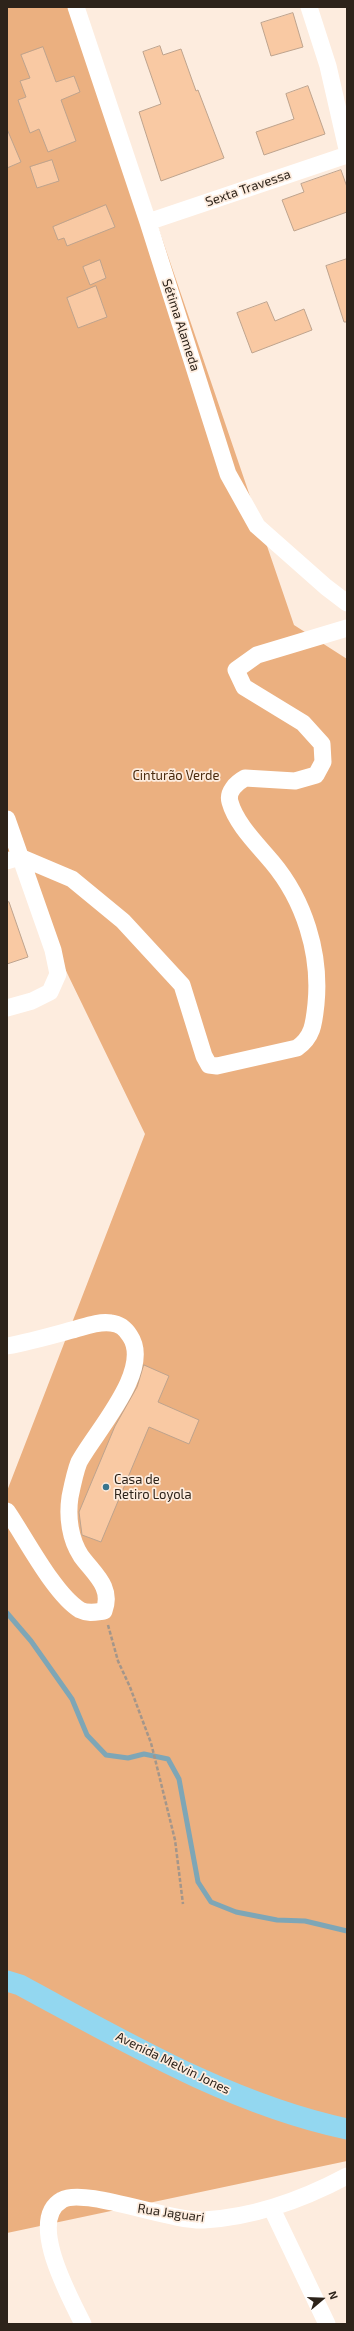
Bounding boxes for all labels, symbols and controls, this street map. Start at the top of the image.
street label: Sexta Travessa [203,166,293,210]
street label: Sétima Alameda [159,277,203,373]
park label: Cinturão Verde [132,768,220,784]
place label: Casa de Retiro Loyola [114,1472,192,1503]
marker: Casa de Retiro Loyola [101,1482,111,1492]
street label: Avenida Melvin Jones [113,2029,233,2097]
street label: Rua Jaguari [137,2201,205,2225]
north arrow [302,2279,342,2319]
text: N [326,2289,341,2301]

